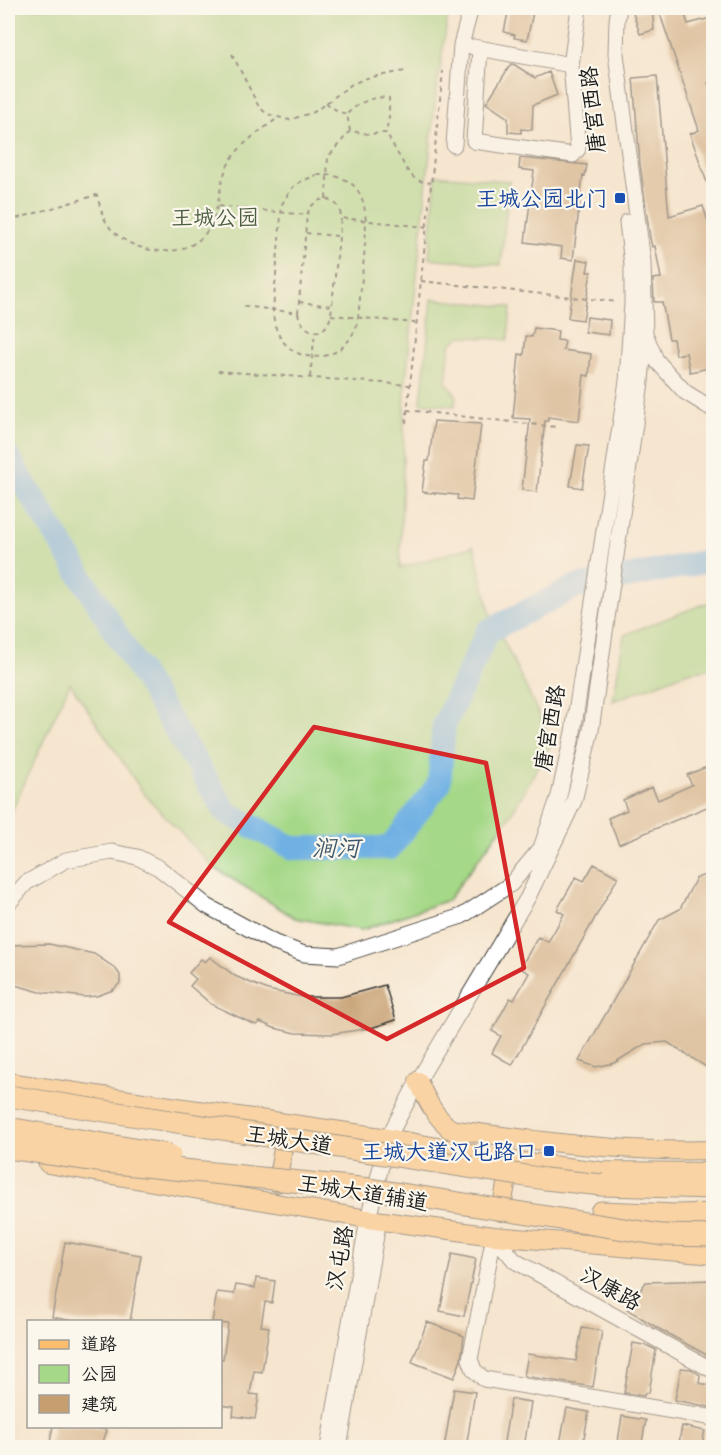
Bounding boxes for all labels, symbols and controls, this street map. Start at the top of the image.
street label: 唐宫西路 [573,65,612,155]
place label: 王城公园北门 [476,184,608,213]
marker: 王城公园北门 [613,191,627,205]
park label: 王城公园 [171,203,259,232]
street label: 唐宫西路 [528,682,571,774]
water label: 涧河 [312,832,364,864]
street label: 王城大道 [243,1118,335,1161]
place label: 王城大道汉屯路口 [361,1137,537,1166]
marker: 王城大道汉屯路口 [542,1144,556,1158]
street label: 王城大道辅道 [295,1168,430,1217]
street label: 汉屯路 [319,1223,360,1293]
street label: 汉康路 [575,1260,647,1317]
legend [27,1320,222,1428]
text: 道路 [81,1332,117,1356]
text: 公园 [81,1362,117,1386]
text: 建筑 [81,1392,117,1416]

